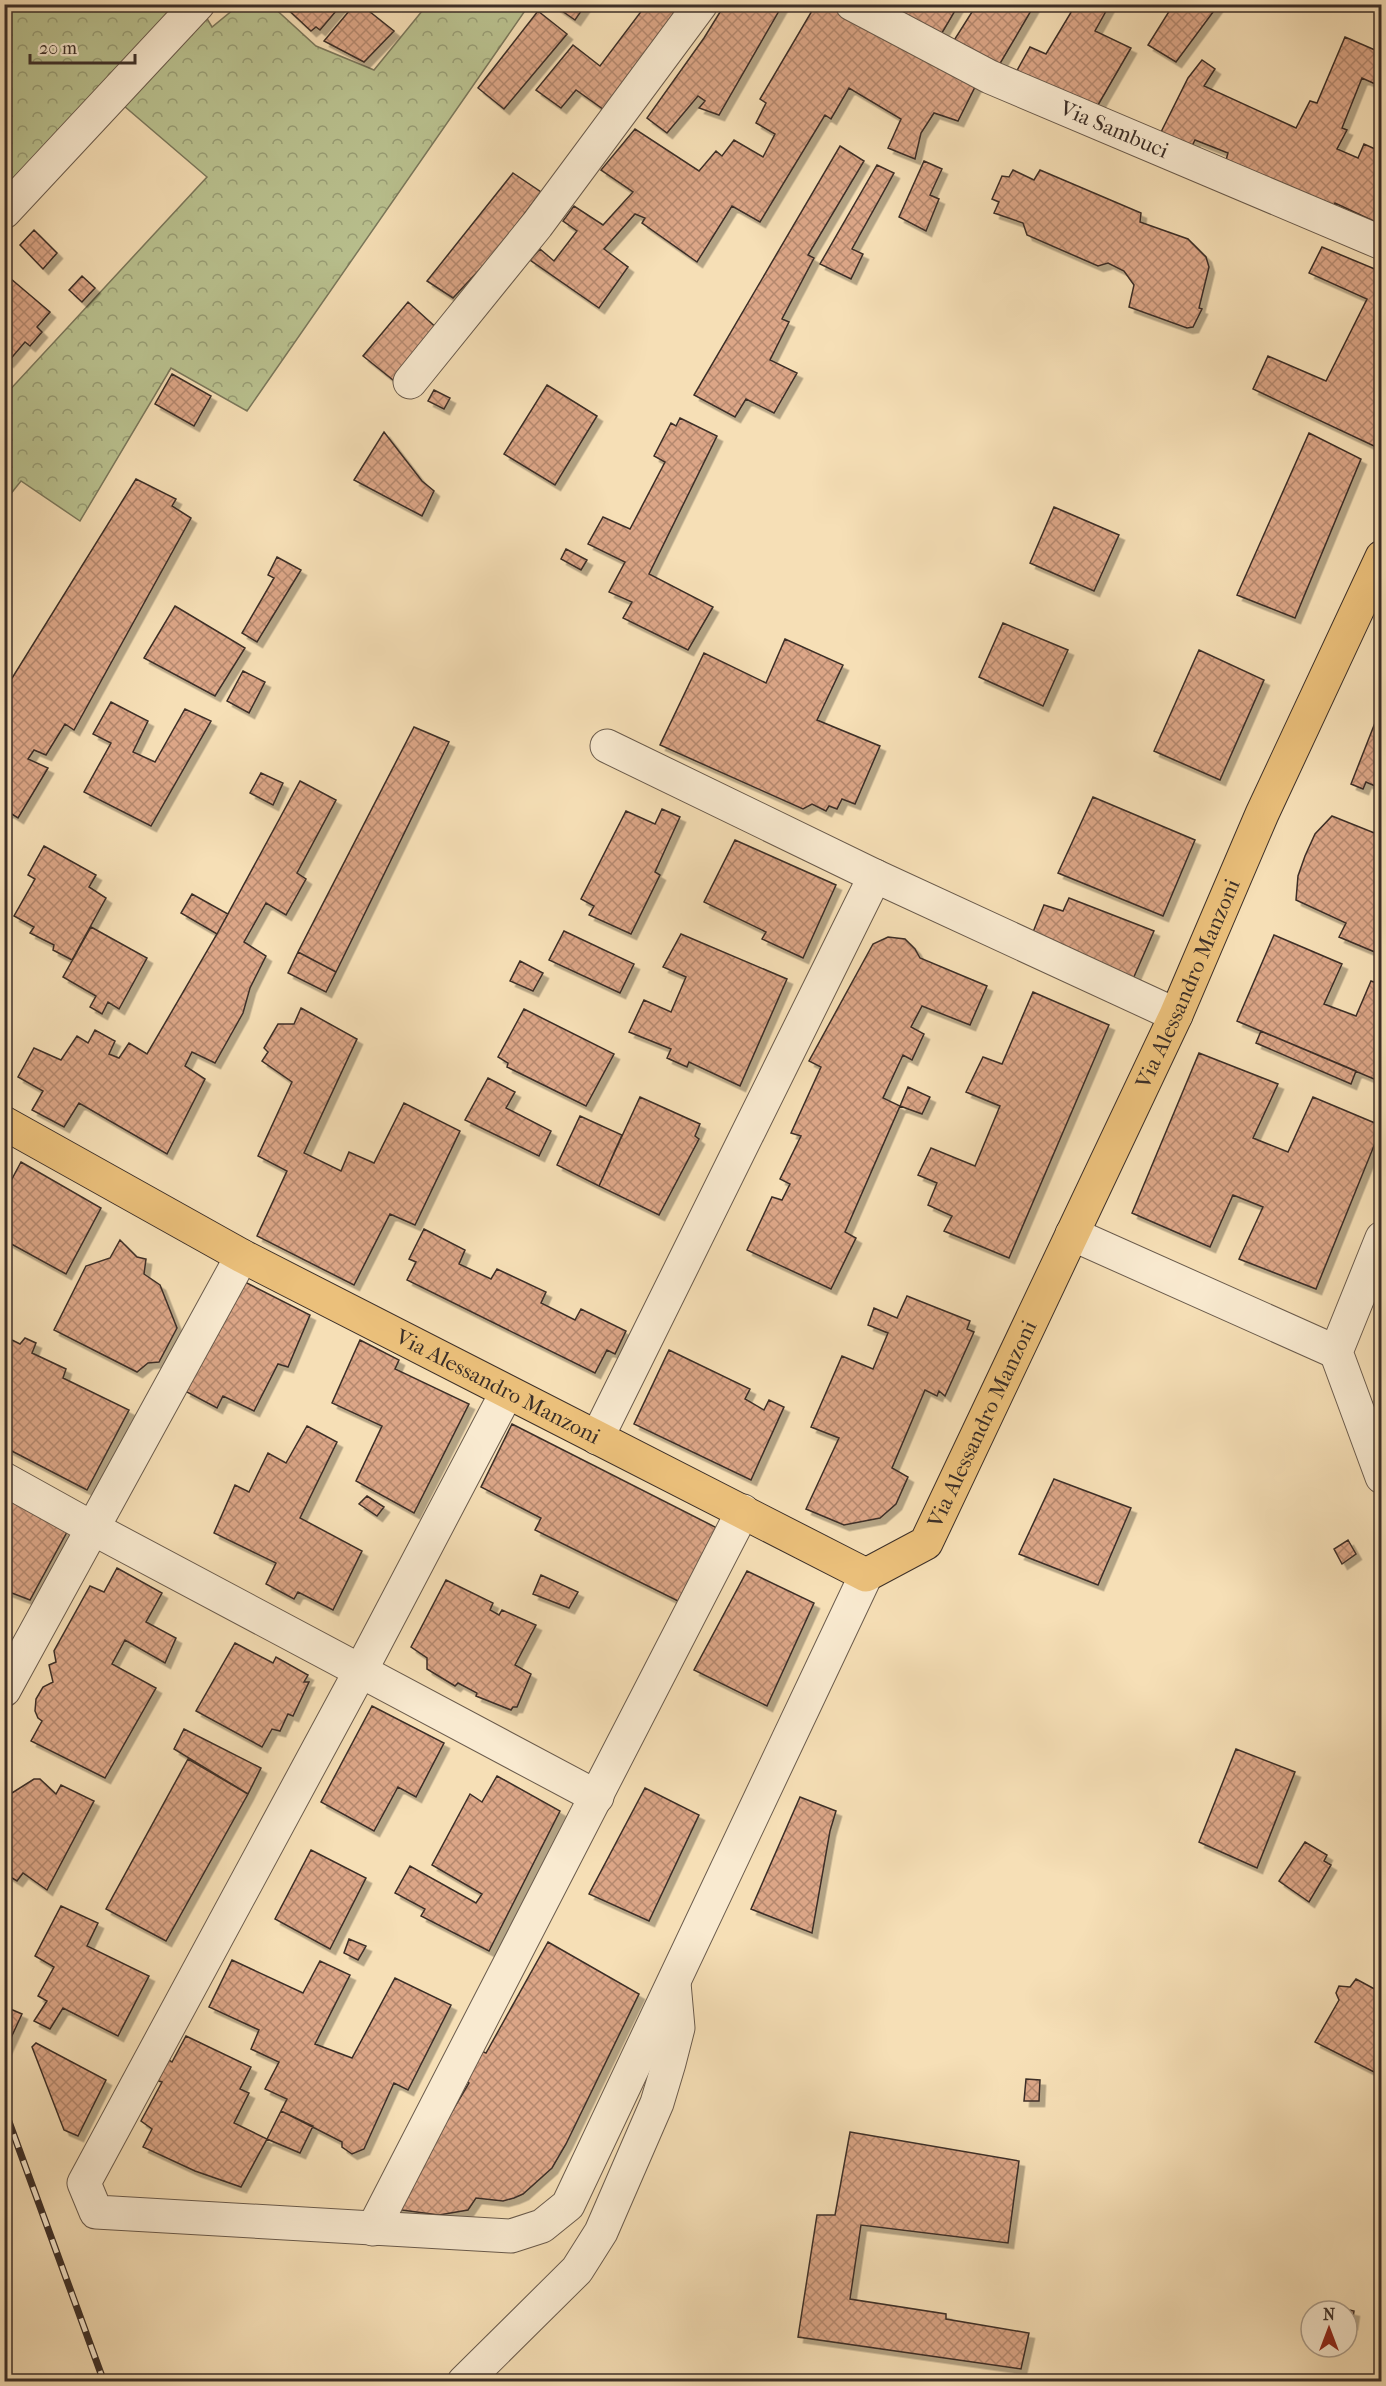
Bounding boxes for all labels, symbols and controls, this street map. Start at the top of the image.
scale bar [30,27,135,65]
text: 20 m [39,38,77,59]
street label: Via Sambuci [1055,95,1173,164]
street label: Via Alessandro Manzoni [1130,875,1246,1094]
street label: Via Alessandro Manzoni [922,1316,1043,1533]
street label: Via Alessandro Manzoni [390,1323,605,1450]
north arrow [1299,2299,1359,2359]
text: N [1323,2305,1336,2324]

